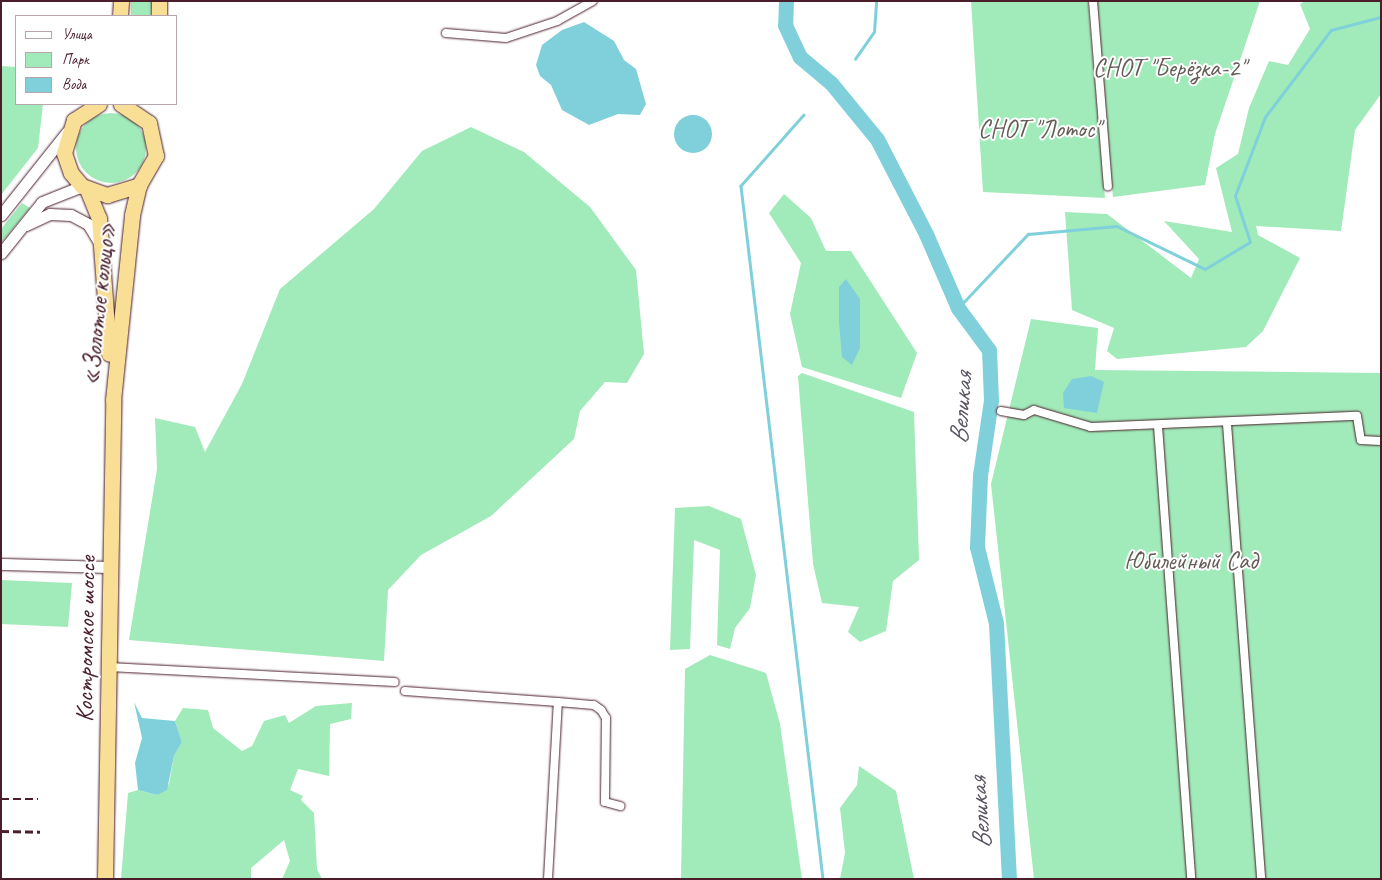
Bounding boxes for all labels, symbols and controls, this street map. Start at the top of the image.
legend [15,15,178,105]
text: Улица [62,25,92,44]
text: Парк [62,50,89,69]
park label: СНОТ "Берёзка-2" [1093,53,1245,83]
text: Вода [62,75,86,94]
park label: СНОТ "Лотос" [978,114,1100,144]
street label: «Золотое кольцо» [76,221,122,387]
water label: Великая [943,371,979,445]
park label: Юбилейный Сад [1124,546,1258,576]
street label: Костромское шоссе [70,556,102,722]
water label: Великая [962,776,998,850]

